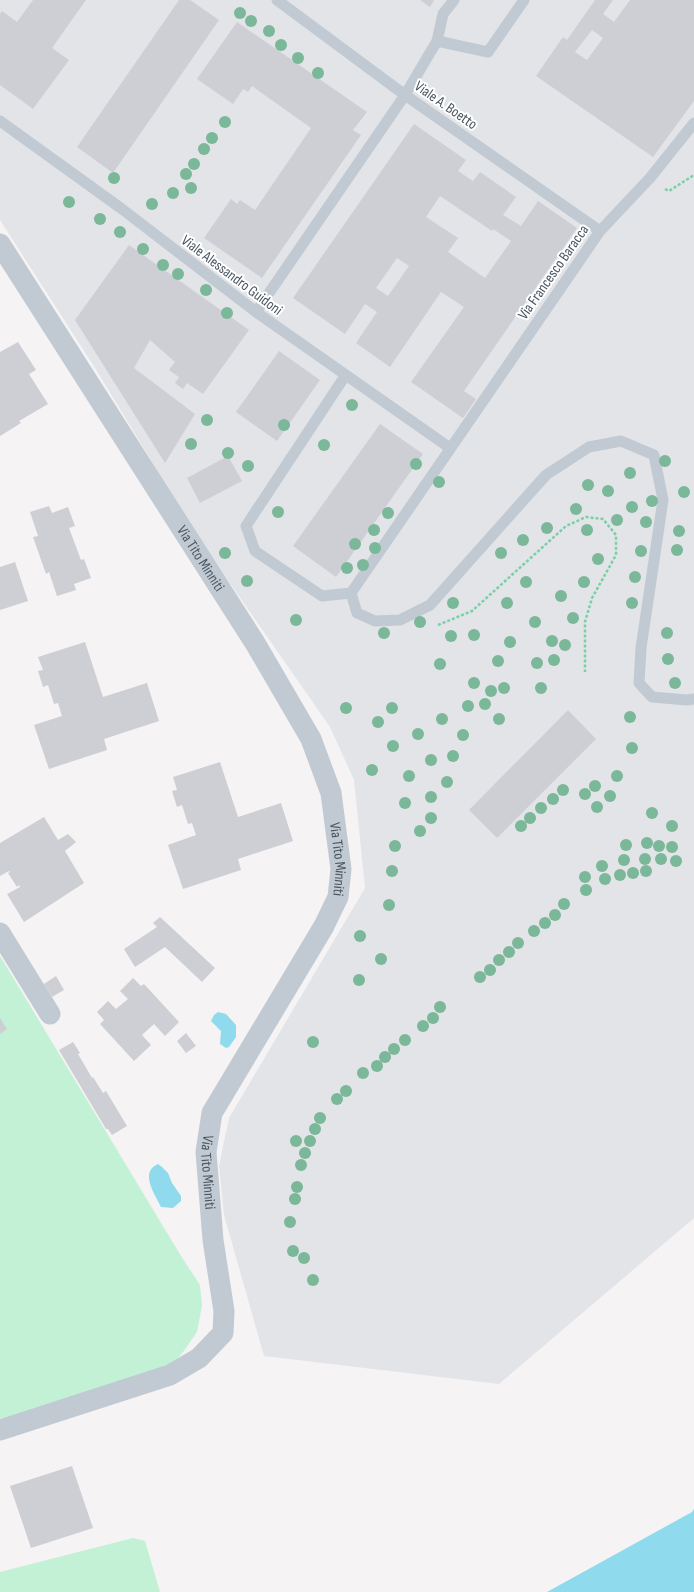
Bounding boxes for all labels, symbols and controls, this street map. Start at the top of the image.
street label: Viale A. Boetto [411,77,481,134]
street label: Via Francesco Baracca [514,221,593,323]
street label: Viale Alessandro Guidoni [177,231,286,320]
street label: Via Tito Minniti [172,522,229,595]
street label: Via Tito Minniti [325,821,350,897]
street label: Via Tito Minniti [196,1134,220,1210]

